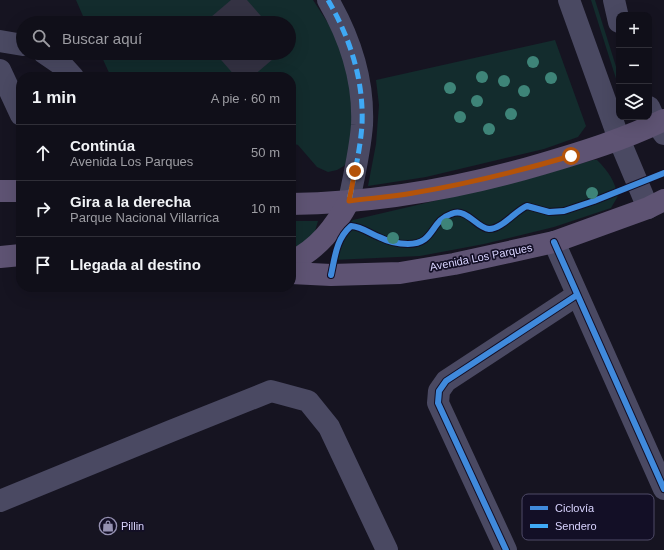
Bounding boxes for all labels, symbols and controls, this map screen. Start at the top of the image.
map controls [616,12,652,120]
button: + [616,12,652,48]
search box [16,16,296,60]
icon: search [30,27,52,49]
text: Buscar aquí [62,30,142,47]
button: − [616,48,652,84]
button: layers [616,84,652,120]
text: 1 min [32,88,76,107]
text: A pie · 60 m [211,91,280,106]
text: Continúa [70,137,135,154]
icon: ahead [32,142,54,164]
text: 50 m [251,145,280,160]
route start [562,147,580,165]
text: Avenida Los Parques [70,154,193,169]
route end [346,162,364,180]
text: Gira a la derecha [70,193,191,210]
icon: right [32,198,54,220]
text: 10 m [251,201,280,216]
text: Parque Nacional Villarrica [70,210,219,225]
street label: Avenida Los Parques [429,241,534,273]
icon: arrive [32,254,54,276]
text: Llegada al destino [70,256,201,273]
legend [522,494,654,540]
text: Ciclovía [555,502,595,514]
shop icon: Pillin [98,516,118,536]
place label: Pillin [121,520,144,532]
text: Sendero [555,520,597,532]

